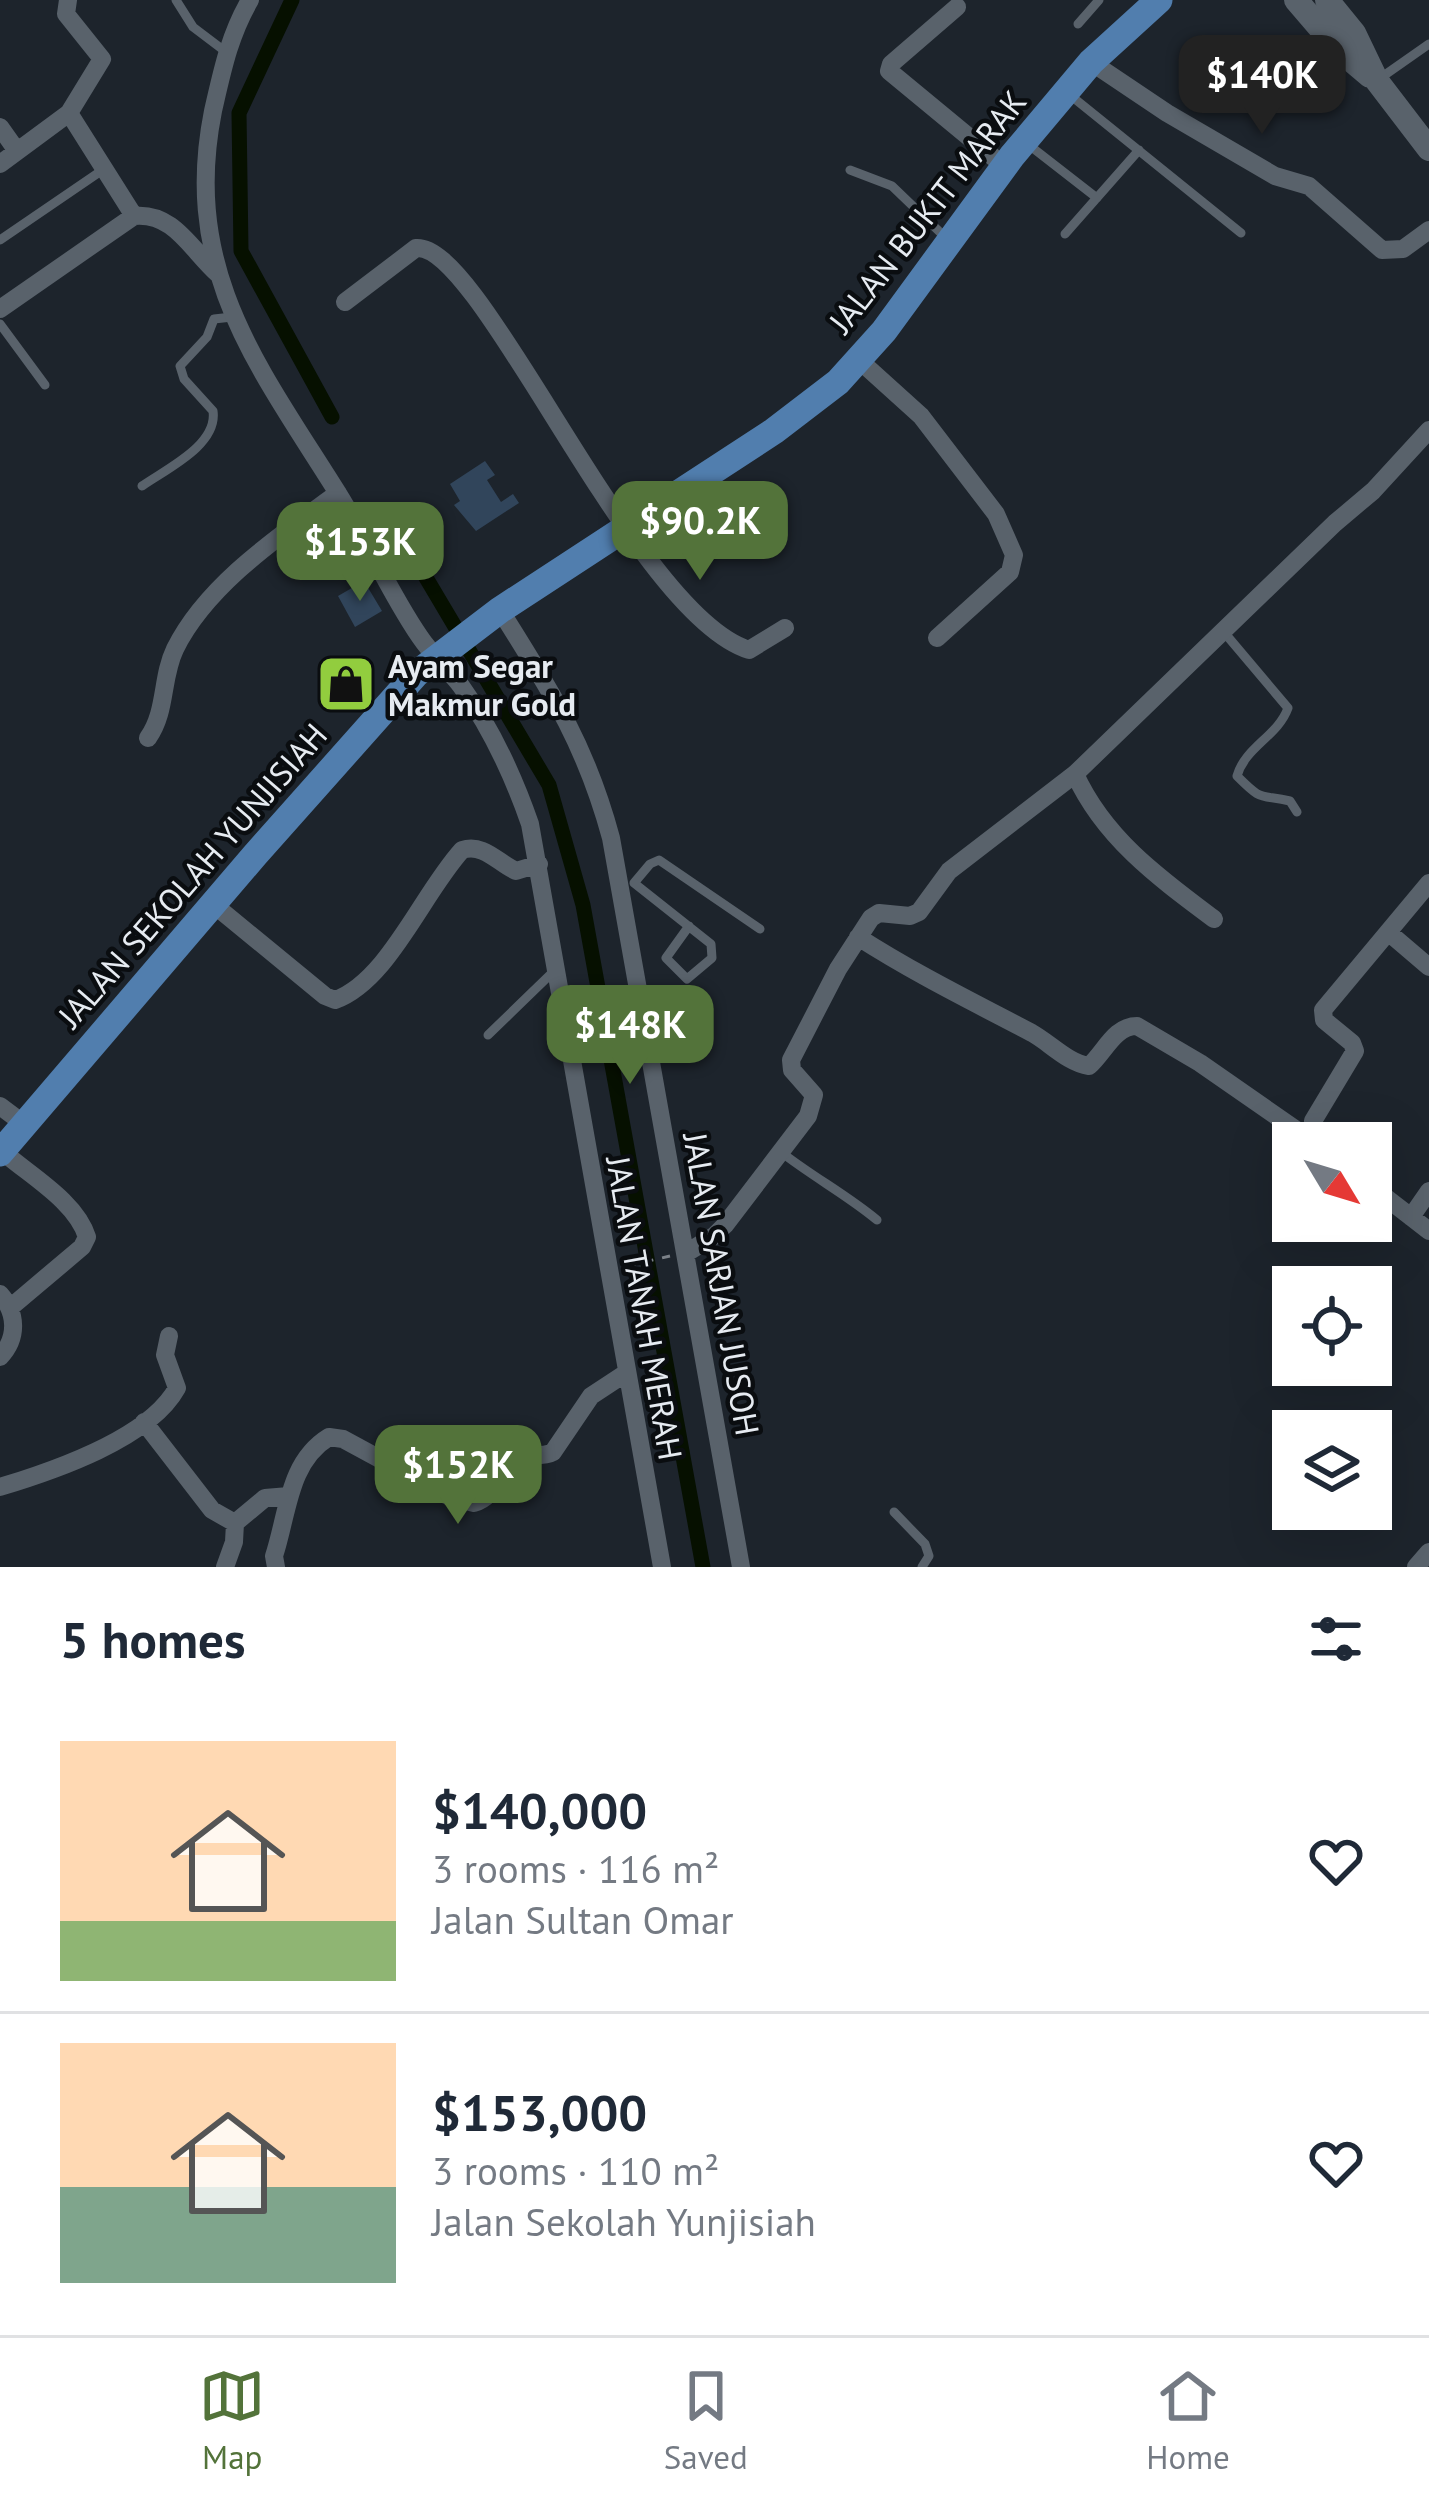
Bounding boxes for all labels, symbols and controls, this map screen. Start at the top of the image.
pin: $140K [1178,35,1346,137]
text: $140K [1206,48,1318,99]
street label: JALAN BUKIT MARAK [818,81,1035,343]
pin: $90.2K [602,481,798,583]
text: $90.2K [639,494,761,545]
pin: $153K [276,502,444,604]
text: $153K [304,515,416,566]
place label: Ayam Segar Makmur Gold [388,644,576,725]
shop icon: Ayam Segar Makmur Gold [315,653,377,715]
street label: JALAN SEKOLAH YUNJISIAH [47,714,336,1038]
pin: $148K [546,985,714,1087]
text: $148K [574,998,686,1049]
north arrow [1272,1122,1392,1242]
map controls [1272,1122,1392,1530]
street label: JALAN SARJAN JUSOH [674,1127,770,1439]
street label: JALAN TANAH MERAH [597,1151,693,1463]
button: locate [1272,1266,1392,1386]
button: layers [1272,1410,1392,1530]
pin: $152K [374,1425,542,1527]
text: $152K [402,1438,514,1489]
text: 5 homes [60,1606,246,1672]
icon: filters [1303,1606,1369,1672]
text: $140,000 [432,1777,647,1843]
icon: home [156,1789,300,1933]
icon: heart [1303,1828,1369,1894]
text: 3 rooms · 116 m² [432,1843,719,1894]
text: Jalan Sultan Omar [432,1894,734,1945]
text: $153,000 [432,2079,647,2145]
icon: home [156,2091,300,2235]
icon: heart [1303,2130,1369,2196]
text: 3 rooms · 110 m² [432,2145,719,2196]
text: Jalan Sekolah Yunjisiah [432,2196,816,2247]
tab: Map [199,2363,265,2478]
tab: Saved [664,2363,748,2478]
tab: Home [1146,2363,1230,2478]

